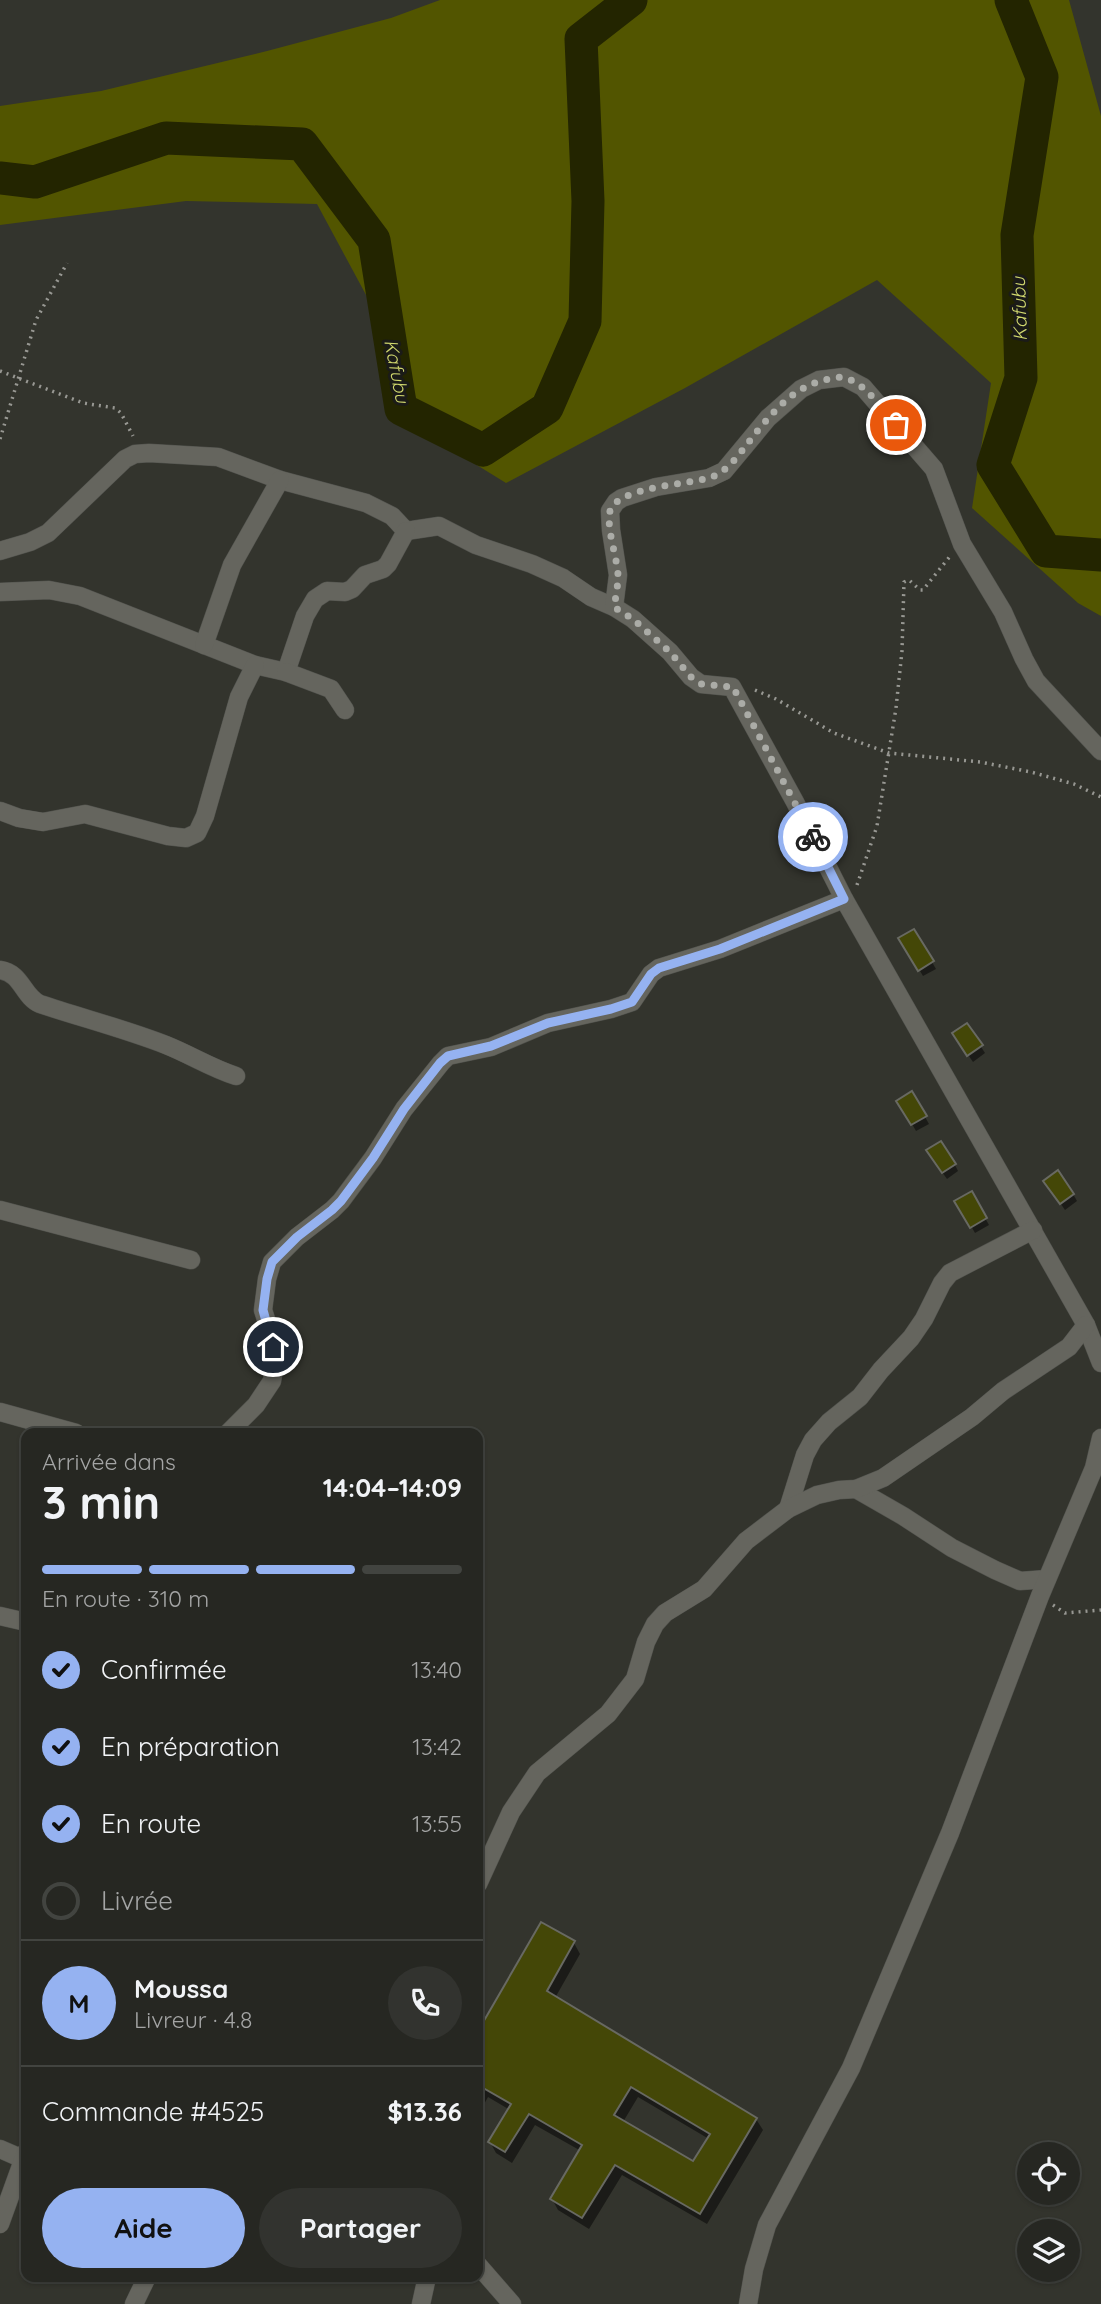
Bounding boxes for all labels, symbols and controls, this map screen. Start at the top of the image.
water label: Kafubu [1006,275,1032,342]
water label: Kafubu [379,337,415,406]
pin [866,395,926,455]
icon: bag [877,406,915,444]
courier [778,802,848,872]
icon: bike [794,818,832,856]
pin [243,1317,303,1377]
icon: home [254,1328,292,1366]
text: Arrivée dans [42,1447,176,1476]
text: 14:04–14:09 [323,1471,462,1504]
text: 3 min [42,1473,160,1531]
text: En route · 310 m [42,1584,209,1613]
icon: check [42,1651,80,1689]
text: Confirmée [101,1653,227,1686]
text: 13:40 [411,1655,462,1684]
icon: check [42,1728,80,1766]
text: En préparation [101,1730,280,1763]
text: 13:42 [412,1732,462,1761]
icon: check [42,1805,80,1843]
text: En route [101,1807,201,1840]
text: 13:55 [412,1809,462,1838]
text: Livrée [101,1884,173,1917]
button: phone [388,1966,462,2040]
text: Moussa [134,1972,228,2005]
text: M [68,1987,90,2020]
text: Livreur · 4.8 [134,2005,252,2034]
text: Commande #4525 [42,2095,264,2128]
text: $13.36 [388,2095,462,2128]
map controls [1017,2142,1080,2282]
button: locate [1017,2142,1080,2205]
button: Aide [42,2188,245,2268]
button: Partager [259,2188,462,2268]
button: layers [1017,2219,1080,2282]

